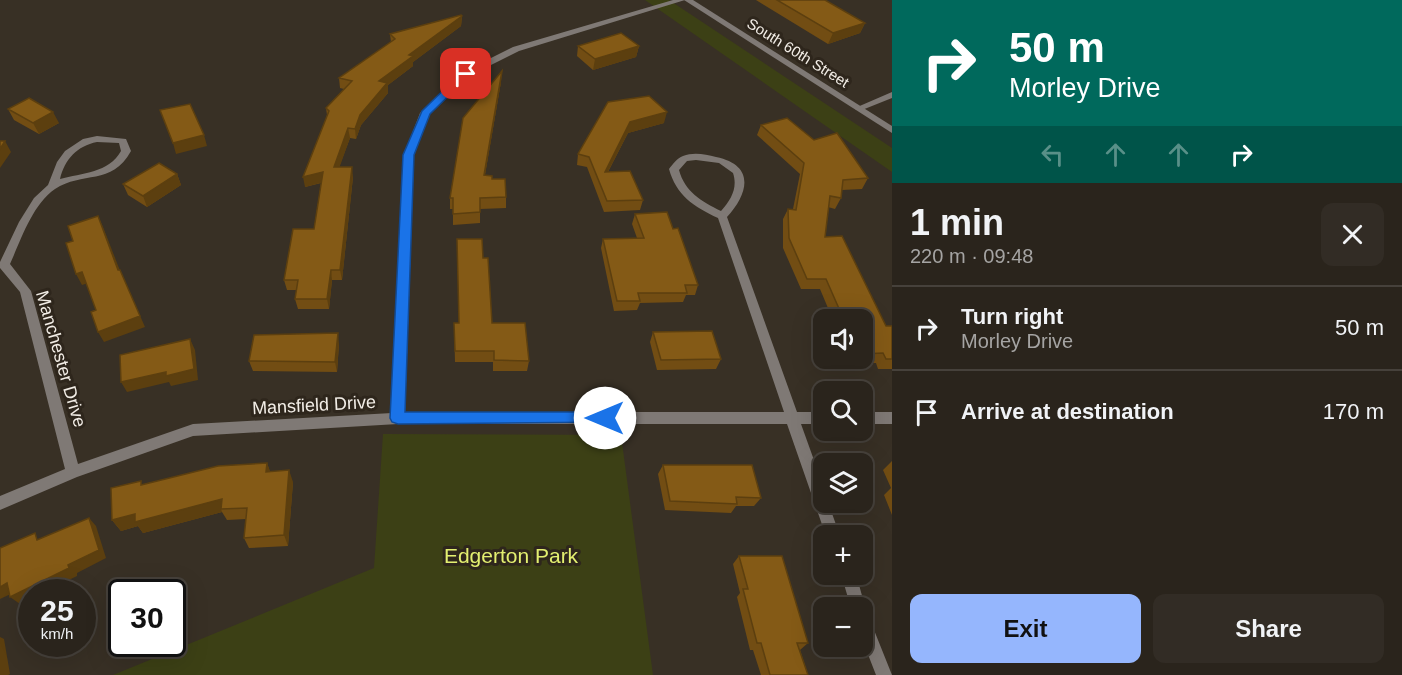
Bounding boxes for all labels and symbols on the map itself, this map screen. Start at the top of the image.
street label: South 60th Street [744,14,853,91]
pin [440,48,491,99]
street label: Manchester Drive [32,288,90,430]
position arrow [573,386,637,450]
street label: Mansfield Drive [252,392,376,418]
park label: Edgerton Park [444,544,579,567]
speed limit sign: 30 [108,579,186,657]

